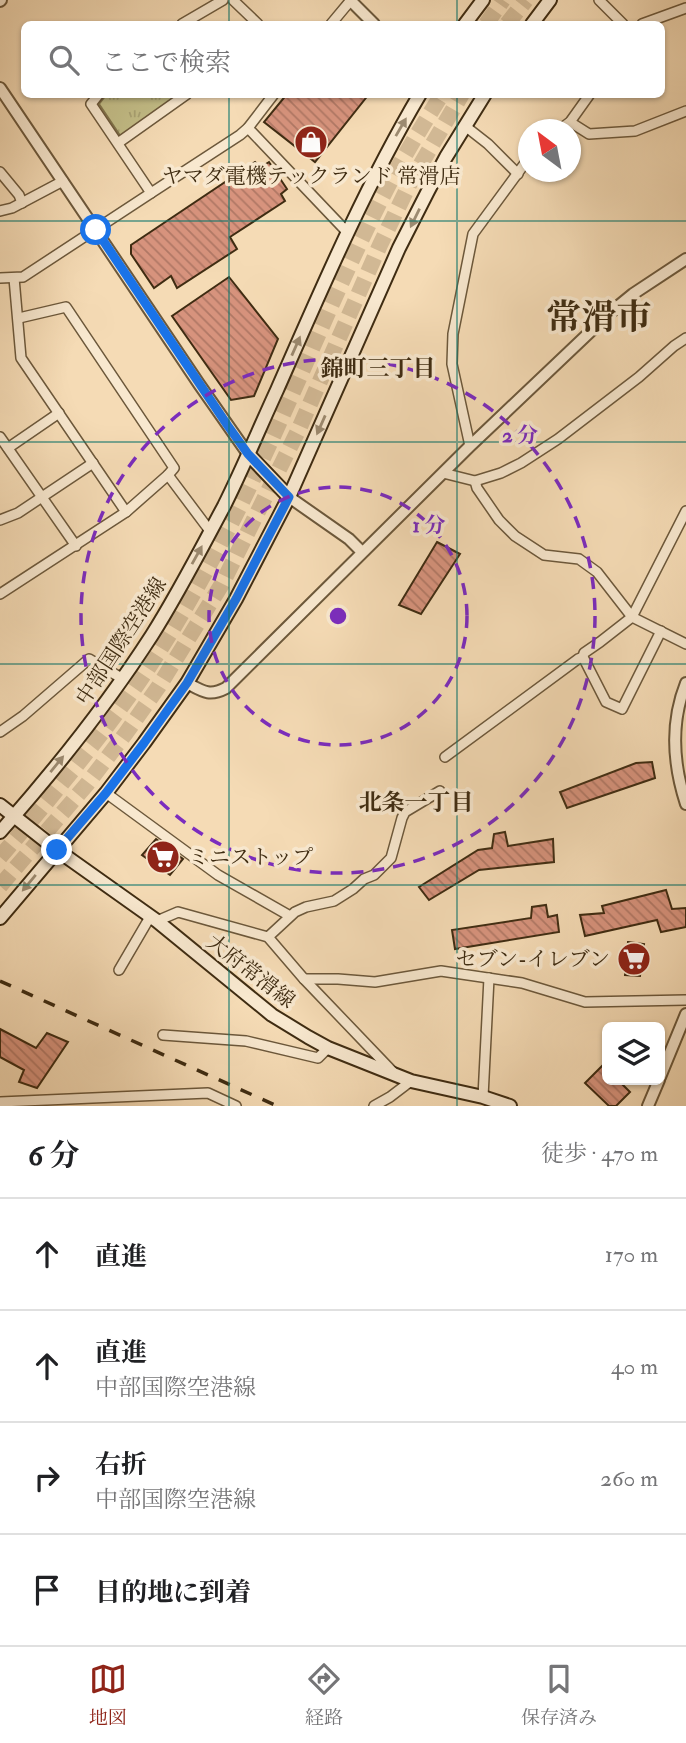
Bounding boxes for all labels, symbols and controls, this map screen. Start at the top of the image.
search box [21,21,665,98]
icon: search [45,41,83,79]
text: ここで検索 [101,47,231,79]
one-way arrow [394,118,407,137]
north arrow [518,119,581,182]
shop icon: ヤマダ電機テックランド 常滑店 [292,123,330,161]
place label: ヤマダ電機テックランド 常滑店 [162,163,460,190]
one-way arrow [409,208,420,228]
route start [80,214,111,245]
district label: 常滑市 [546,296,652,340]
one-way arrow [291,336,302,357]
district label: 錦町三丁目 [321,354,436,383]
one-way arrow [315,415,327,435]
text: 2 分 [502,422,538,449]
text: 1 分 [413,512,445,539]
one-way arrow [191,545,203,565]
street label: 中部国際空港線 [70,572,173,710]
centre of rings [326,604,350,628]
one-way arrow [50,755,65,773]
district label: 北条一丁目 [359,788,474,817]
route end [41,834,72,865]
supermarket icon: ミニストップ [144,838,182,876]
place label: ミニストップ [188,844,313,871]
one-way arrow [22,874,37,892]
street label: 大府常滑線 [201,928,300,1014]
supermarket icon: セブン-イレブン [615,940,653,978]
place label: セブン-イレブン [456,946,610,973]
map controls [602,1022,665,1085]
button: layers [602,1022,665,1085]
text: 6 分 [28,1137,79,1174]
text: 徒歩 · 470 m [541,1139,658,1168]
icon: ahead [28,1235,66,1273]
text: 170 m [605,1240,658,1269]
text: 直進 [95,1241,147,1273]
text: 直進 [95,1337,147,1369]
icon: ahead [28,1347,66,1385]
text: 40 m [611,1352,658,1381]
text: 中部国際空港線 [95,1373,256,1402]
text: 右折 [95,1449,147,1481]
icon: right [28,1459,66,1497]
text: 260 m [600,1464,658,1493]
text: 中部国際空港線 [95,1485,256,1514]
icon: arrive [28,1571,66,1609]
text: 目的地に到着 [95,1577,251,1609]
tab: 地図 [89,1660,127,1730]
tab: 経路 [305,1660,343,1730]
tab: 保存済み [521,1660,597,1730]

